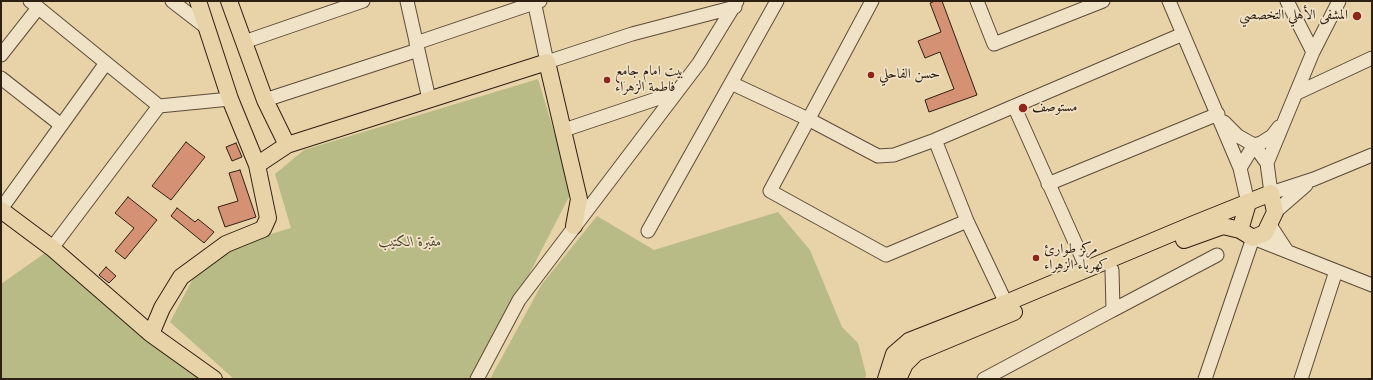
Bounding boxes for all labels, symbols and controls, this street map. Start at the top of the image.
place label: المشفى الأهلي التخصصي [1239,8,1348,24]
marker: المشفى الأهلي التخصصي [1351,10,1363,22]
place label: بيت امام جامع فاطمة الزهراء [615,64,684,96]
place label: حسن الفاحلي [879,67,940,83]
marker: حسن الفاحلي [866,70,876,80]
marker: بيت امام جامع فاطمة الزهراء [602,75,612,85]
place label: مستوصف [1032,100,1077,116]
marker: مستوصف [1017,102,1029,114]
park label: مقبرة الكتيب [378,235,442,251]
place label: مركز طوارئ كهرباء الزهراء [1044,242,1108,274]
marker: مركز طوارئ كهرباء الزهراء [1031,253,1041,263]

